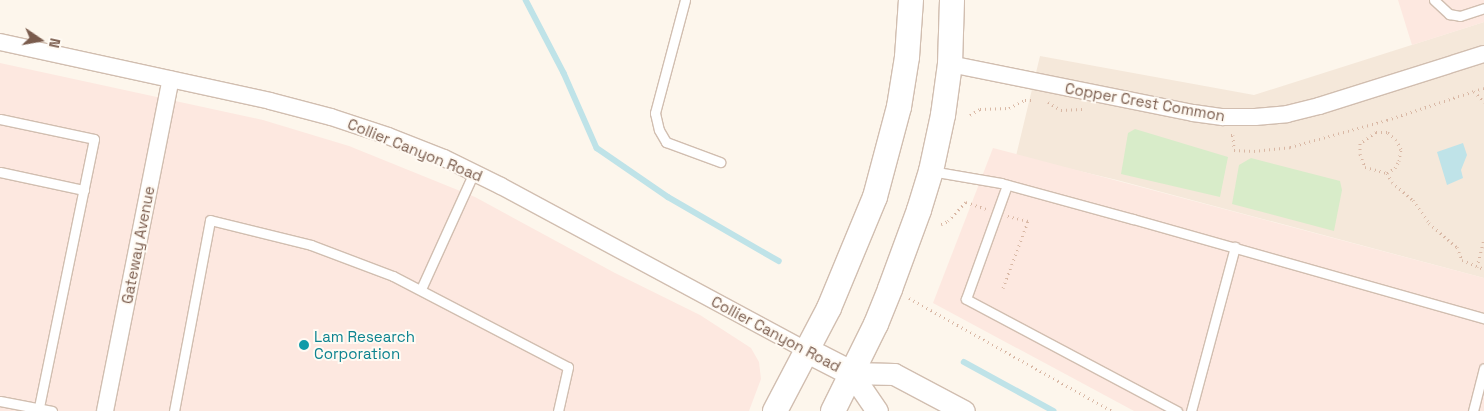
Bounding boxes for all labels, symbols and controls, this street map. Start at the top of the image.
north arrow [15,15,65,65]
text: N [45,37,64,50]
street label: Copper Crest Common [1064,79,1226,125]
street label: Collier Canyon Road [345,115,485,185]
street label: Gateway Avenue [118,185,158,305]
street label: Collier Canyon Road [708,292,844,376]
place label: Lam Research Corporation [314,327,415,362]
marker: Lam Research Corporation [298,339,310,351]

